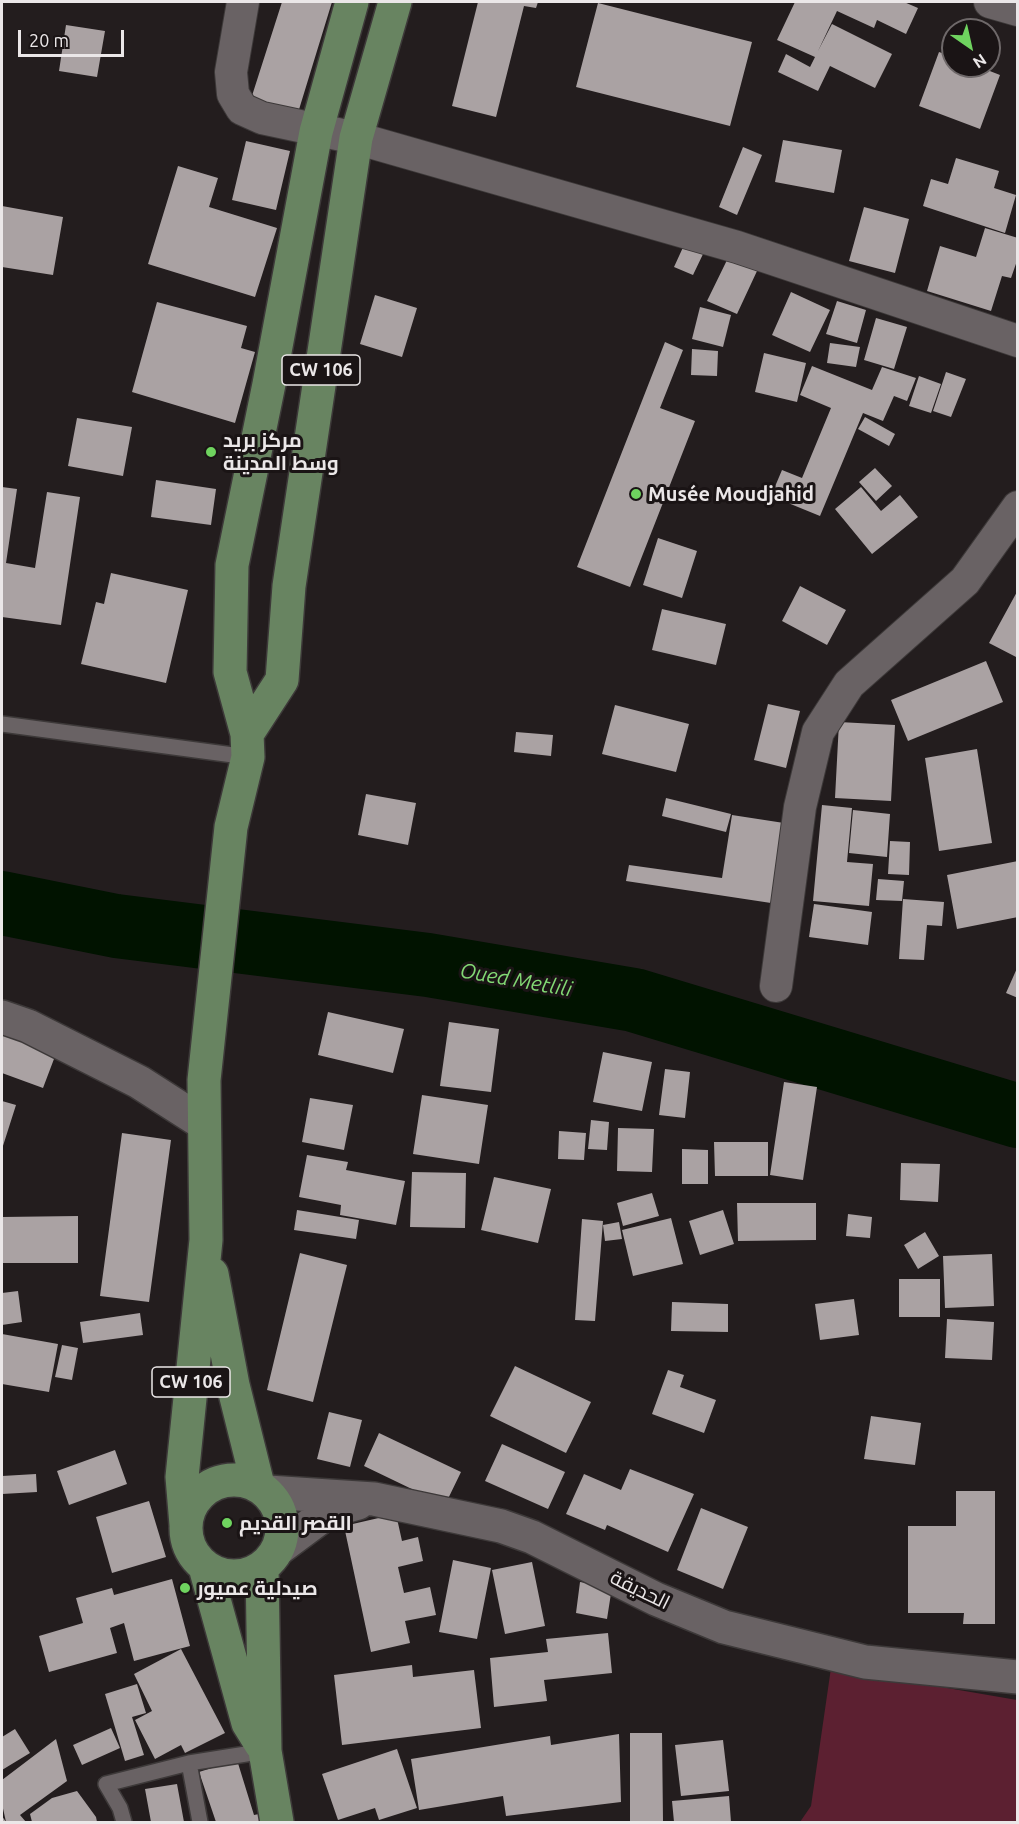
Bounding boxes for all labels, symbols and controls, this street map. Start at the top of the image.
scale bar [21,18,128,56]
north arrow [941,18,1001,78]
text: 20 m [29,30,69,50]
text: N [970,50,990,72]
road number: CW 106 [282,355,360,385]
place label: مركز بريد وسط المدينة [223,428,339,475]
marker: مركز بريد وسط المدينة [204,445,218,459]
place label: Musée Moudjahid [648,482,814,506]
marker: Musée Moudjahid [629,487,643,501]
water label: Oued Metlili [458,958,574,1002]
road number: CW 106 [152,1367,230,1397]
place label: القصر القديم [239,1511,352,1535]
marker: القصر القديم [220,1516,234,1530]
street label: الحديقة [606,1565,674,1615]
place label: صيدلية عميور [197,1576,318,1600]
marker: صيدلية عميور [178,1581,192,1595]

